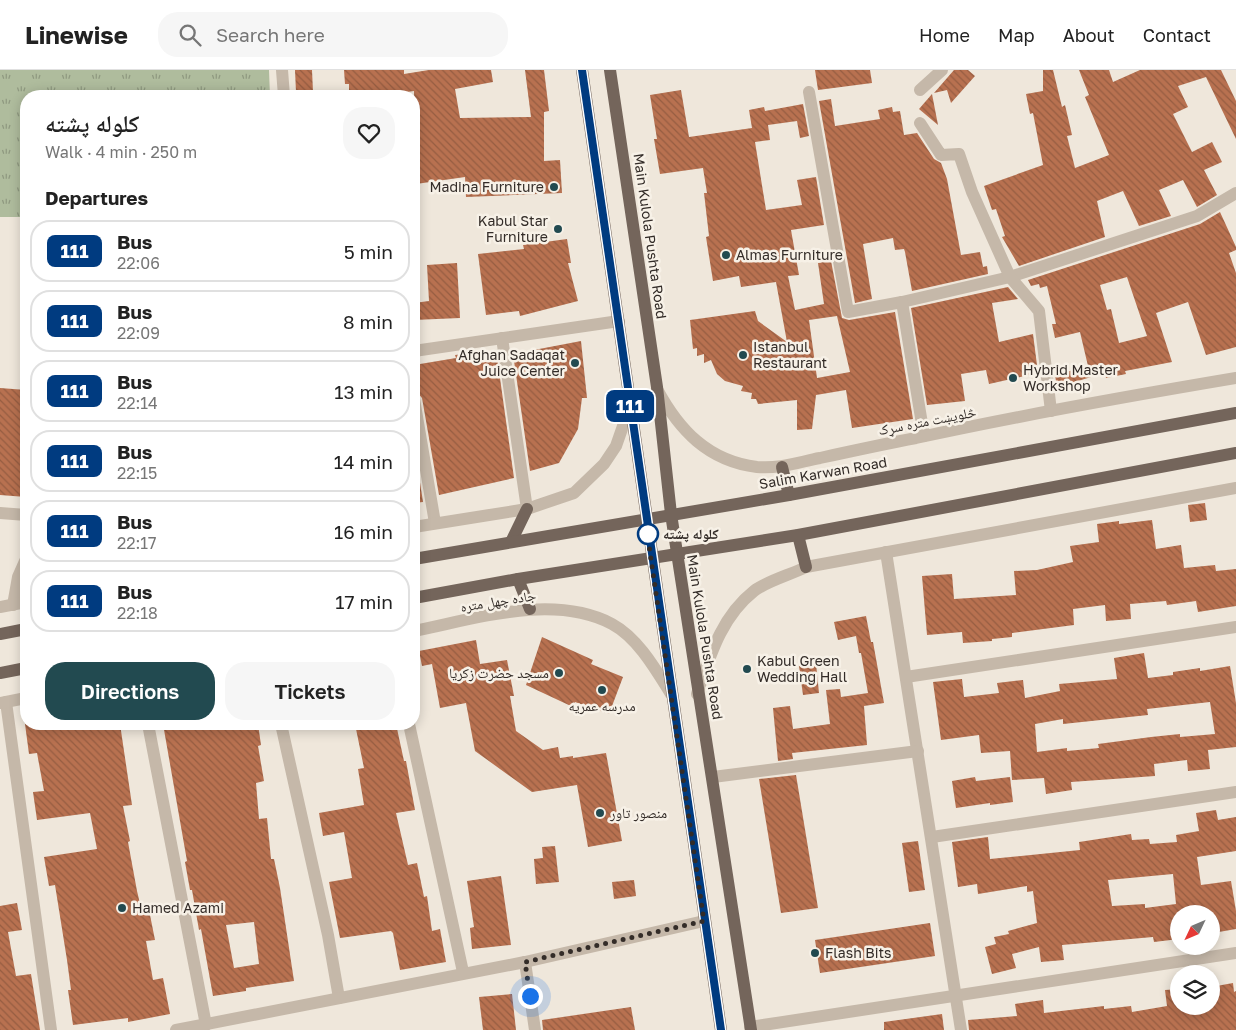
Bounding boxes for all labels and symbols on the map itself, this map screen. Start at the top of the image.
street label: Main Kulola Pushta Road [630,152,671,320]
place label: Madina Furniture [430,178,544,195]
marker: Madina Furniture [548,181,560,193]
place label: Kabul Star Furniture [478,212,549,245]
marker: Kabul Star Furniture [552,223,564,235]
place label: Almas Furniture [736,246,843,263]
marker: Almas Furniture [720,249,732,261]
place label: Istanbul Restaurant [753,338,827,371]
place label: Afghan Sadaqat Juice Center [458,346,566,379]
marker: Istanbul Restaurant [737,349,749,361]
marker: Afghan Sadaqat Juice Center [569,357,581,369]
place label: Hybrid Master Workshop [1023,361,1119,394]
marker: Hybrid Master Workshop [1007,372,1019,384]
line badge: 111 [601,390,659,422]
street label: څلویښت متره سړک [877,403,978,439]
street label: Salim Karwan Road [758,453,888,492]
marker: کلوله پشته [637,523,659,545]
place label: کلوله پشته [663,525,719,543]
street label: Main Kulola Pushta Road [684,553,727,721]
street label: جاده چهل متره [459,586,537,616]
place label: Kabul Green Wedding Hall [757,652,847,685]
marker: Kabul Green Wedding Hall [741,663,753,675]
place label: مسجد حضرت زکریا [449,664,549,682]
marker: مسجد حضرت زکریا [553,667,565,679]
marker: مدرسه عمریه [596,684,608,696]
place label: مدرسه عمریه [568,697,636,715]
place label: منصور تاور [609,804,667,822]
marker: منصور تاور [594,807,606,819]
place label: Hamed Azami [132,899,224,916]
marker: Hamed Azami [116,902,128,914]
north arrow [1170,905,1220,955]
place label: Flash Bits [825,944,891,961]
marker: Flash Bits [809,947,821,959]
your location [518,984,543,1009]

